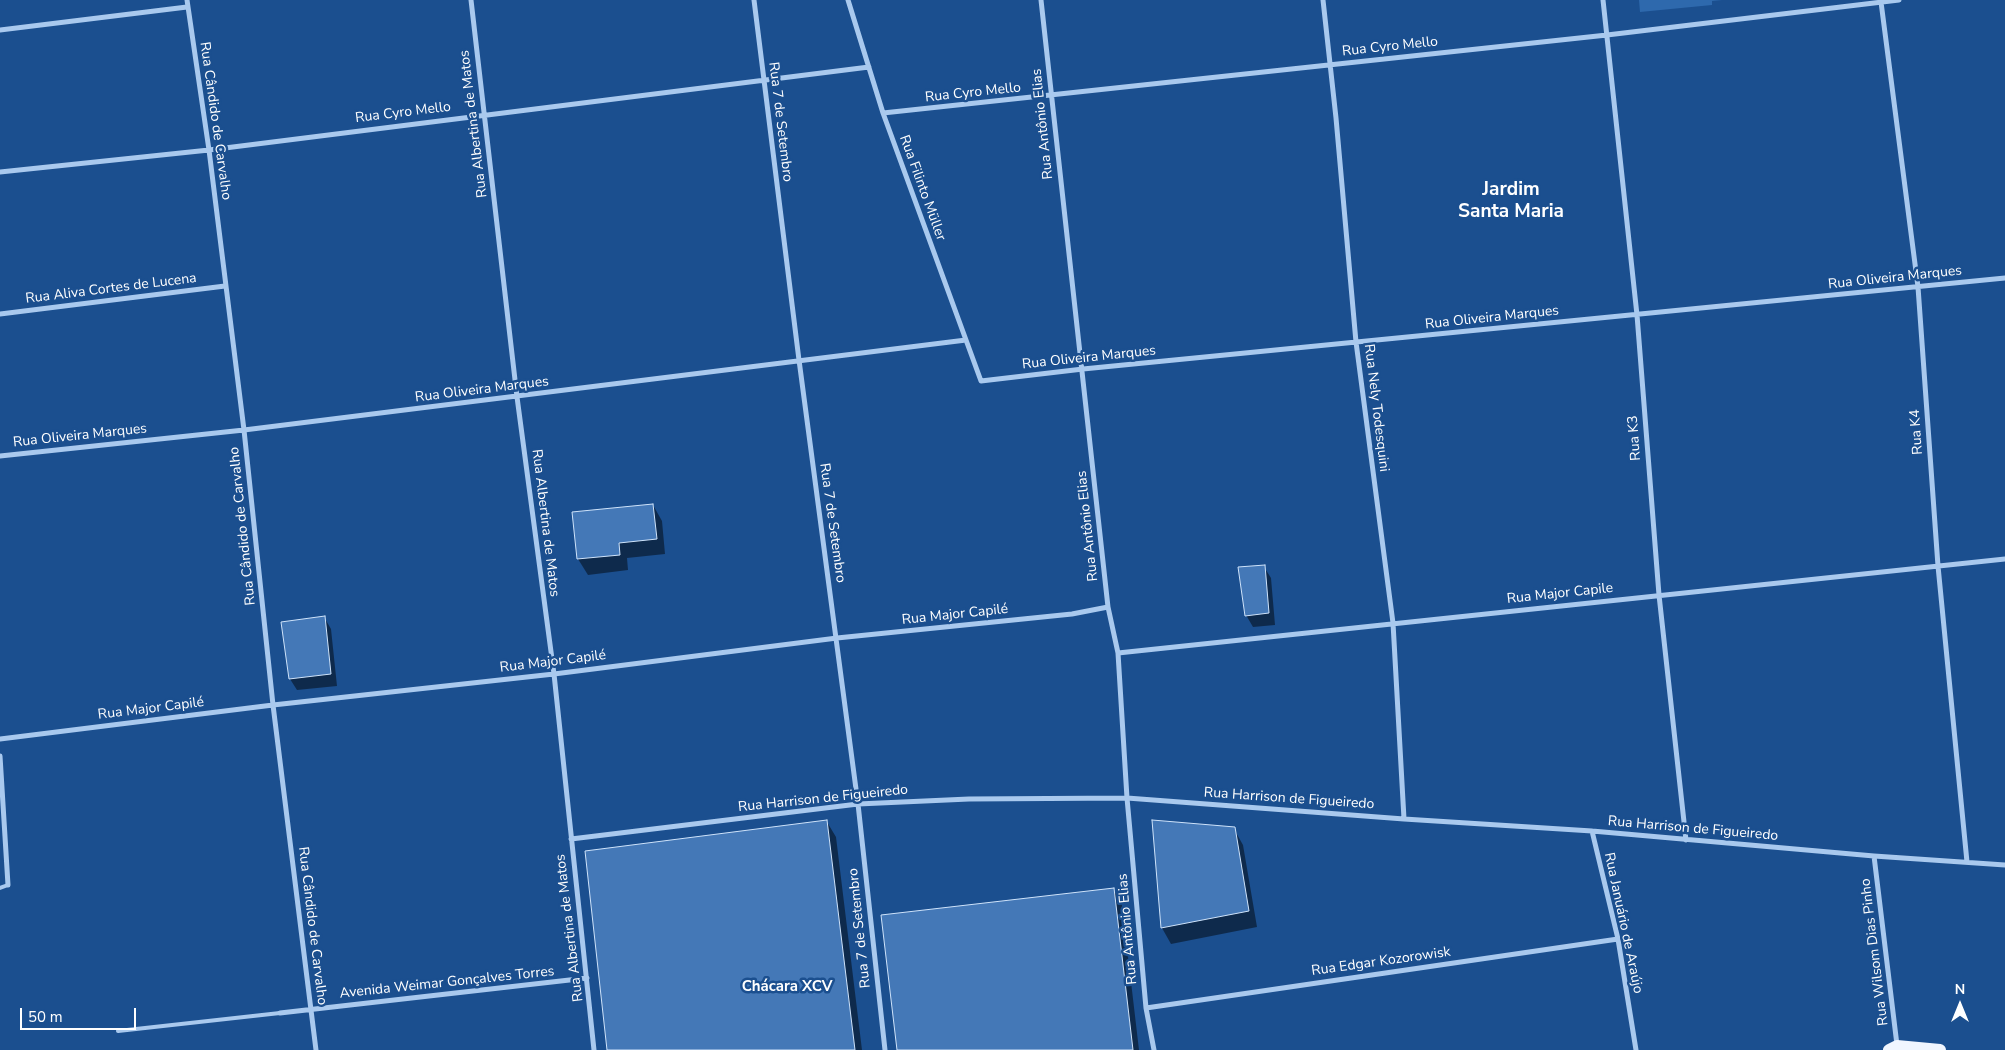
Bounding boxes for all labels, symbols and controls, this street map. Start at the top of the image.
street label: Rua Cyro Mello [1341,34,1439,60]
street label: Rua Cândido de Carvalho [196,41,234,201]
street label: Rua Albertina de Matos [457,49,491,199]
street label: Rua 7 de Setembro [764,61,796,183]
street label: Rua Antônio Elias [1029,68,1057,180]
street label: Rua Cyro Mello [924,80,1022,106]
street label: Rua Cyro Mello [354,99,452,127]
street label: Rua Filinto Müller [895,133,949,243]
district label: Jardim Santa Maria [1458,179,1564,223]
street label: Rua Oliveira Marques [1827,263,1963,293]
street label: Rua Aliva Cortes de Lucena [24,270,198,308]
street label: Rua Oliveira Marques [1424,303,1560,333]
street label: Rua Oliveira Marques [1021,343,1157,373]
street label: Rua Nely Todesquini [1360,343,1392,473]
street label: Rua Oliveira Marques [414,373,550,407]
street label: Rua K4 [1907,409,1927,455]
street label: Rua K3 [1625,415,1645,461]
street label: Rua Oliveira Marques [12,421,148,451]
street label: Rua Cândido de Carvalho [226,446,260,606]
street label: Rua Albertina de Matos [528,448,562,598]
street label: Rua 7 de Setembro [815,462,849,584]
street label: Rua Antônio Elias [1074,470,1102,582]
street label: Rua Major Capile [1506,580,1614,608]
street label: Rua Major Capilé [901,601,1009,629]
street label: Rua Major Capilé [499,647,607,677]
street label: Rua Major Capilé [97,694,205,724]
street label: Rua Harrison de Figueiredo [737,782,909,816]
street label: Rua Harrison de Figueiredo [1203,785,1375,813]
street label: Rua Harrison de Figueiredo [1607,813,1779,845]
street label: Rua Cândido de Carvalho [294,846,330,1006]
street label: Rua Januário de Araújo [1600,851,1646,995]
street label: Rua Albertina de Matos [553,853,587,1003]
street label: Rua 7 de Setembro [845,867,875,989]
street label: Rua Antônio Elias [1115,873,1141,985]
street label: Rua Wilsom Dias Pinho [1858,877,1892,1027]
street label: Rua Edgar Kozorowisk [1310,944,1452,980]
street label: Avenida Weimar Gonçalves Torres [339,963,555,1003]
district label: Chácara XCV [742,978,832,996]
north arrow [1935,980,1985,1030]
text: N [1955,980,1965,999]
scale bar [22,998,139,1030]
text: 50 m [28,1007,63,1027]

